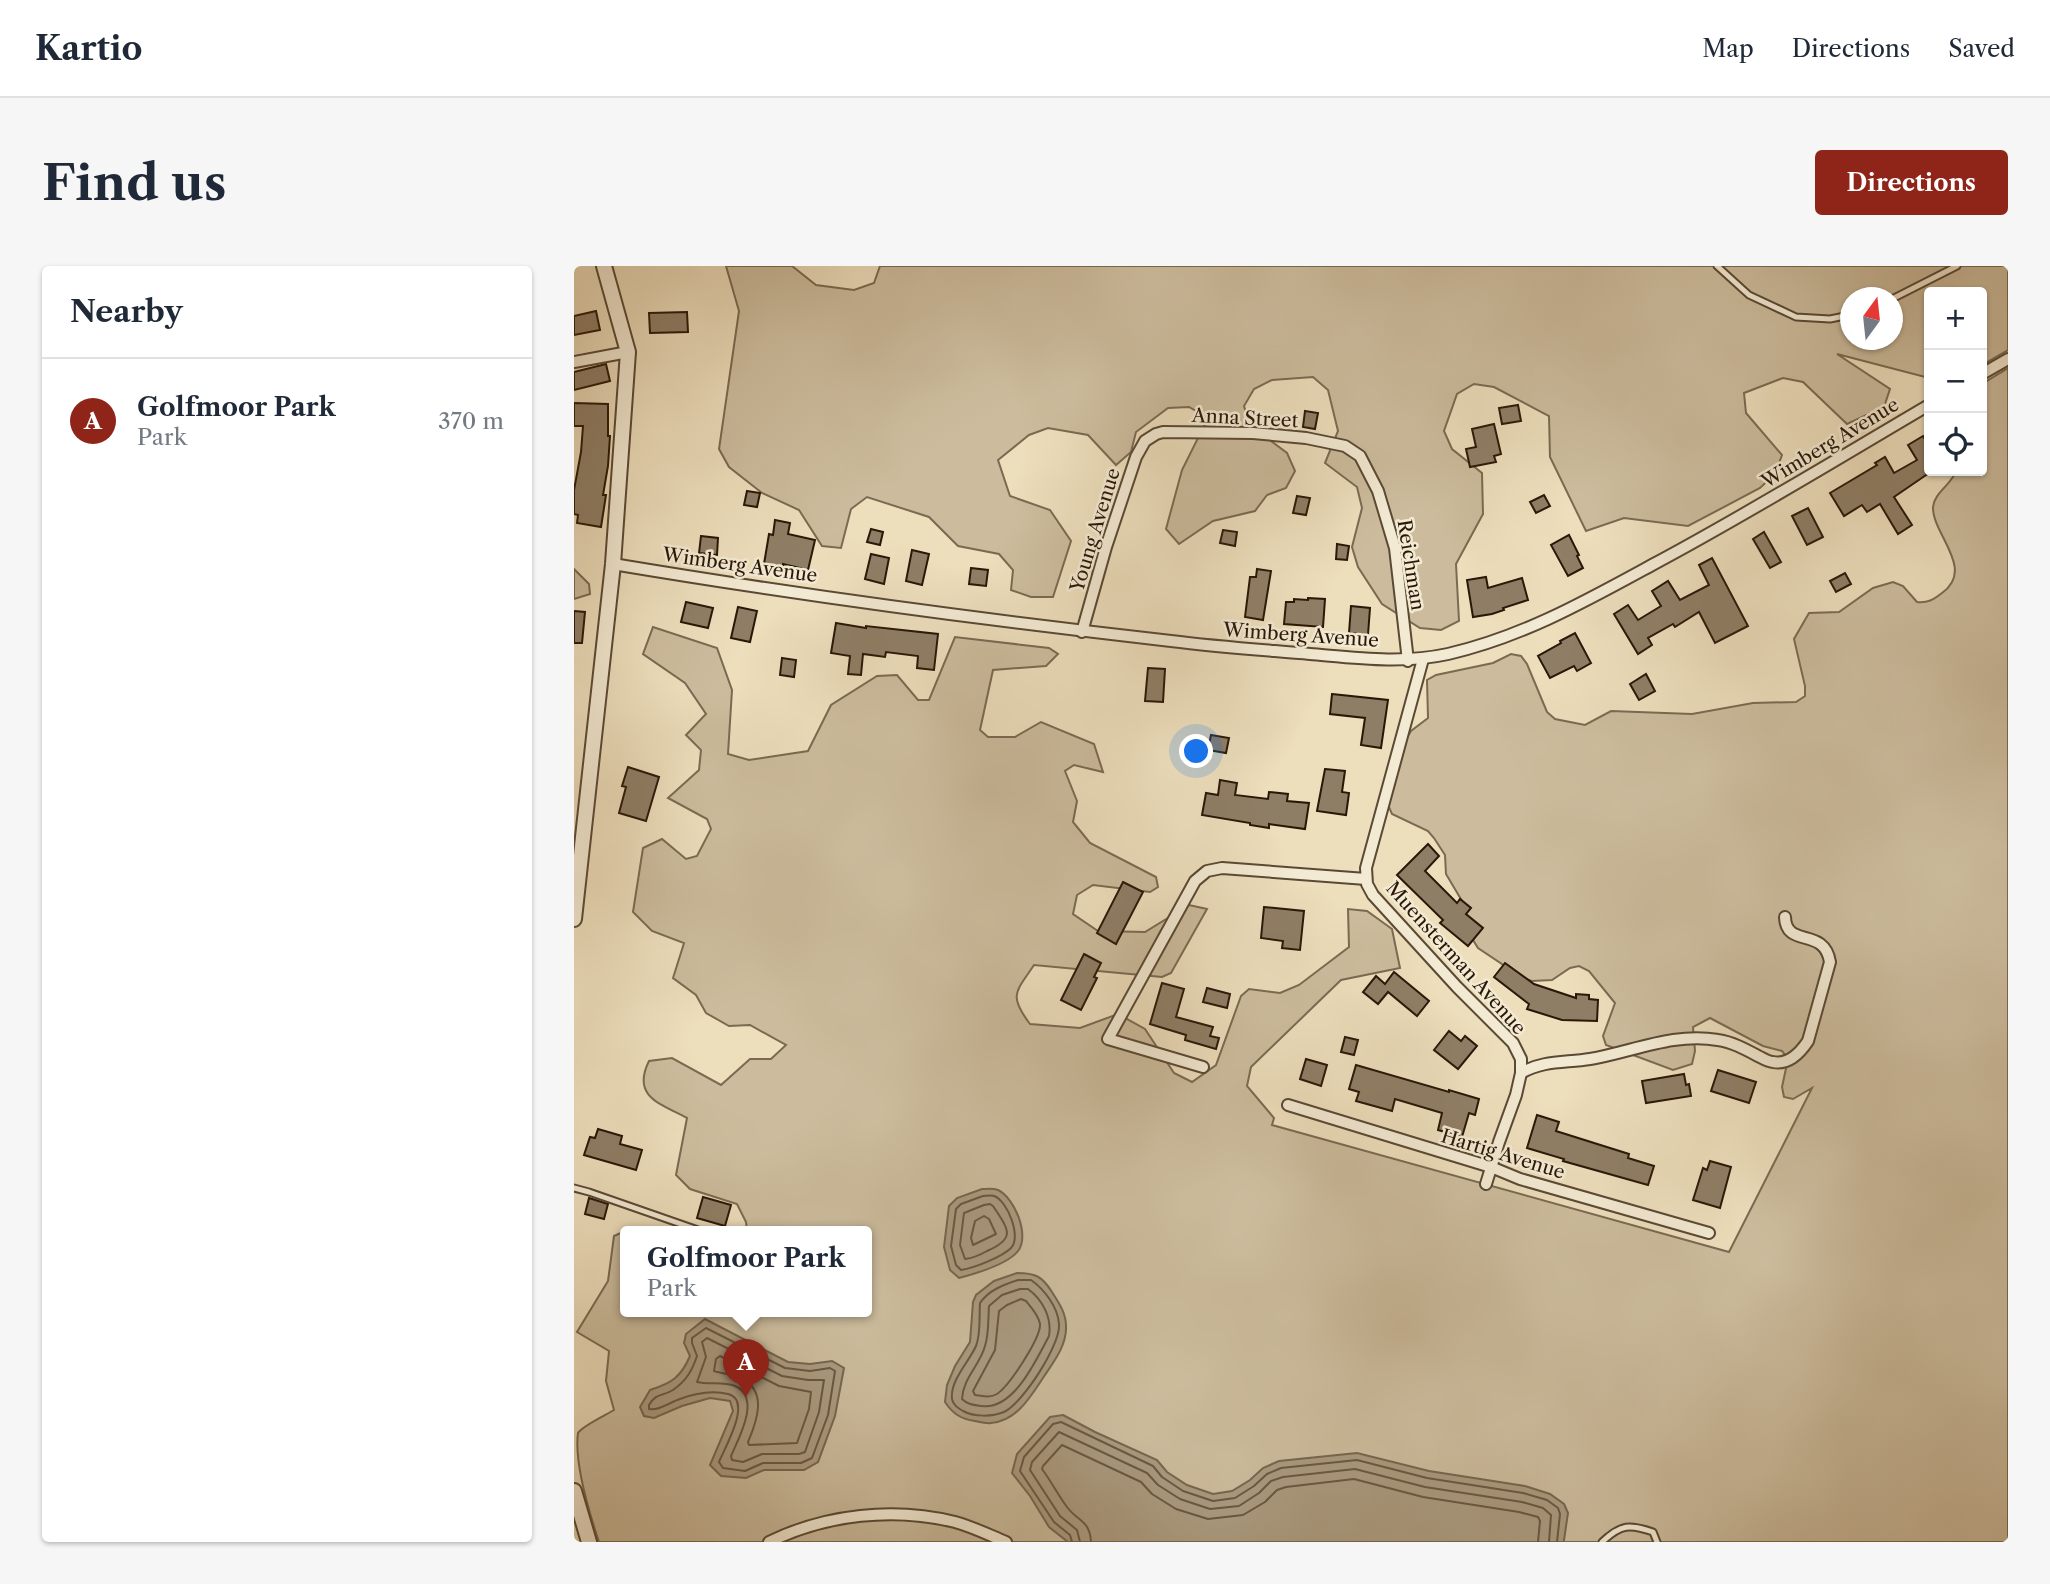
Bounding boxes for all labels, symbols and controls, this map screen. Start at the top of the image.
text: Kartio [35,28,143,69]
text: Map [1702,34,1754,63]
text: Directions [1792,34,1910,63]
text: Saved [1948,34,2015,63]
button: Directions [1815,150,2008,215]
text: Find us [42,152,226,213]
north arrow [1840,287,1903,350]
map controls [1924,287,1987,476]
button: + [1924,287,1987,350]
text: Nearby [70,293,183,330]
button: − [1924,350,1987,413]
text: Golfmoor Park [137,391,336,423]
street label: Wimberg Avenue [1756,393,1903,494]
street label: Anna Street [1190,404,1299,432]
text: A [84,407,102,435]
text: 370 m [438,407,504,435]
button: locate [1924,413,1987,476]
text: Park [137,423,187,451]
street label: Young Avenue [1065,465,1125,596]
street label: Reichman [1392,518,1430,612]
street label: Wimberg Avenue [660,543,819,587]
street label: Wimberg Avenue [1221,618,1380,652]
your location [1179,734,1213,768]
street label: Muensterman Avenue [1381,877,1531,1039]
street label: Hartig Avenue [1438,1124,1568,1184]
popup [620,1226,872,1317]
text: Golfmoor Park [647,1242,845,1274]
text: Park [647,1274,697,1302]
pin: A [723,1339,769,1397]

